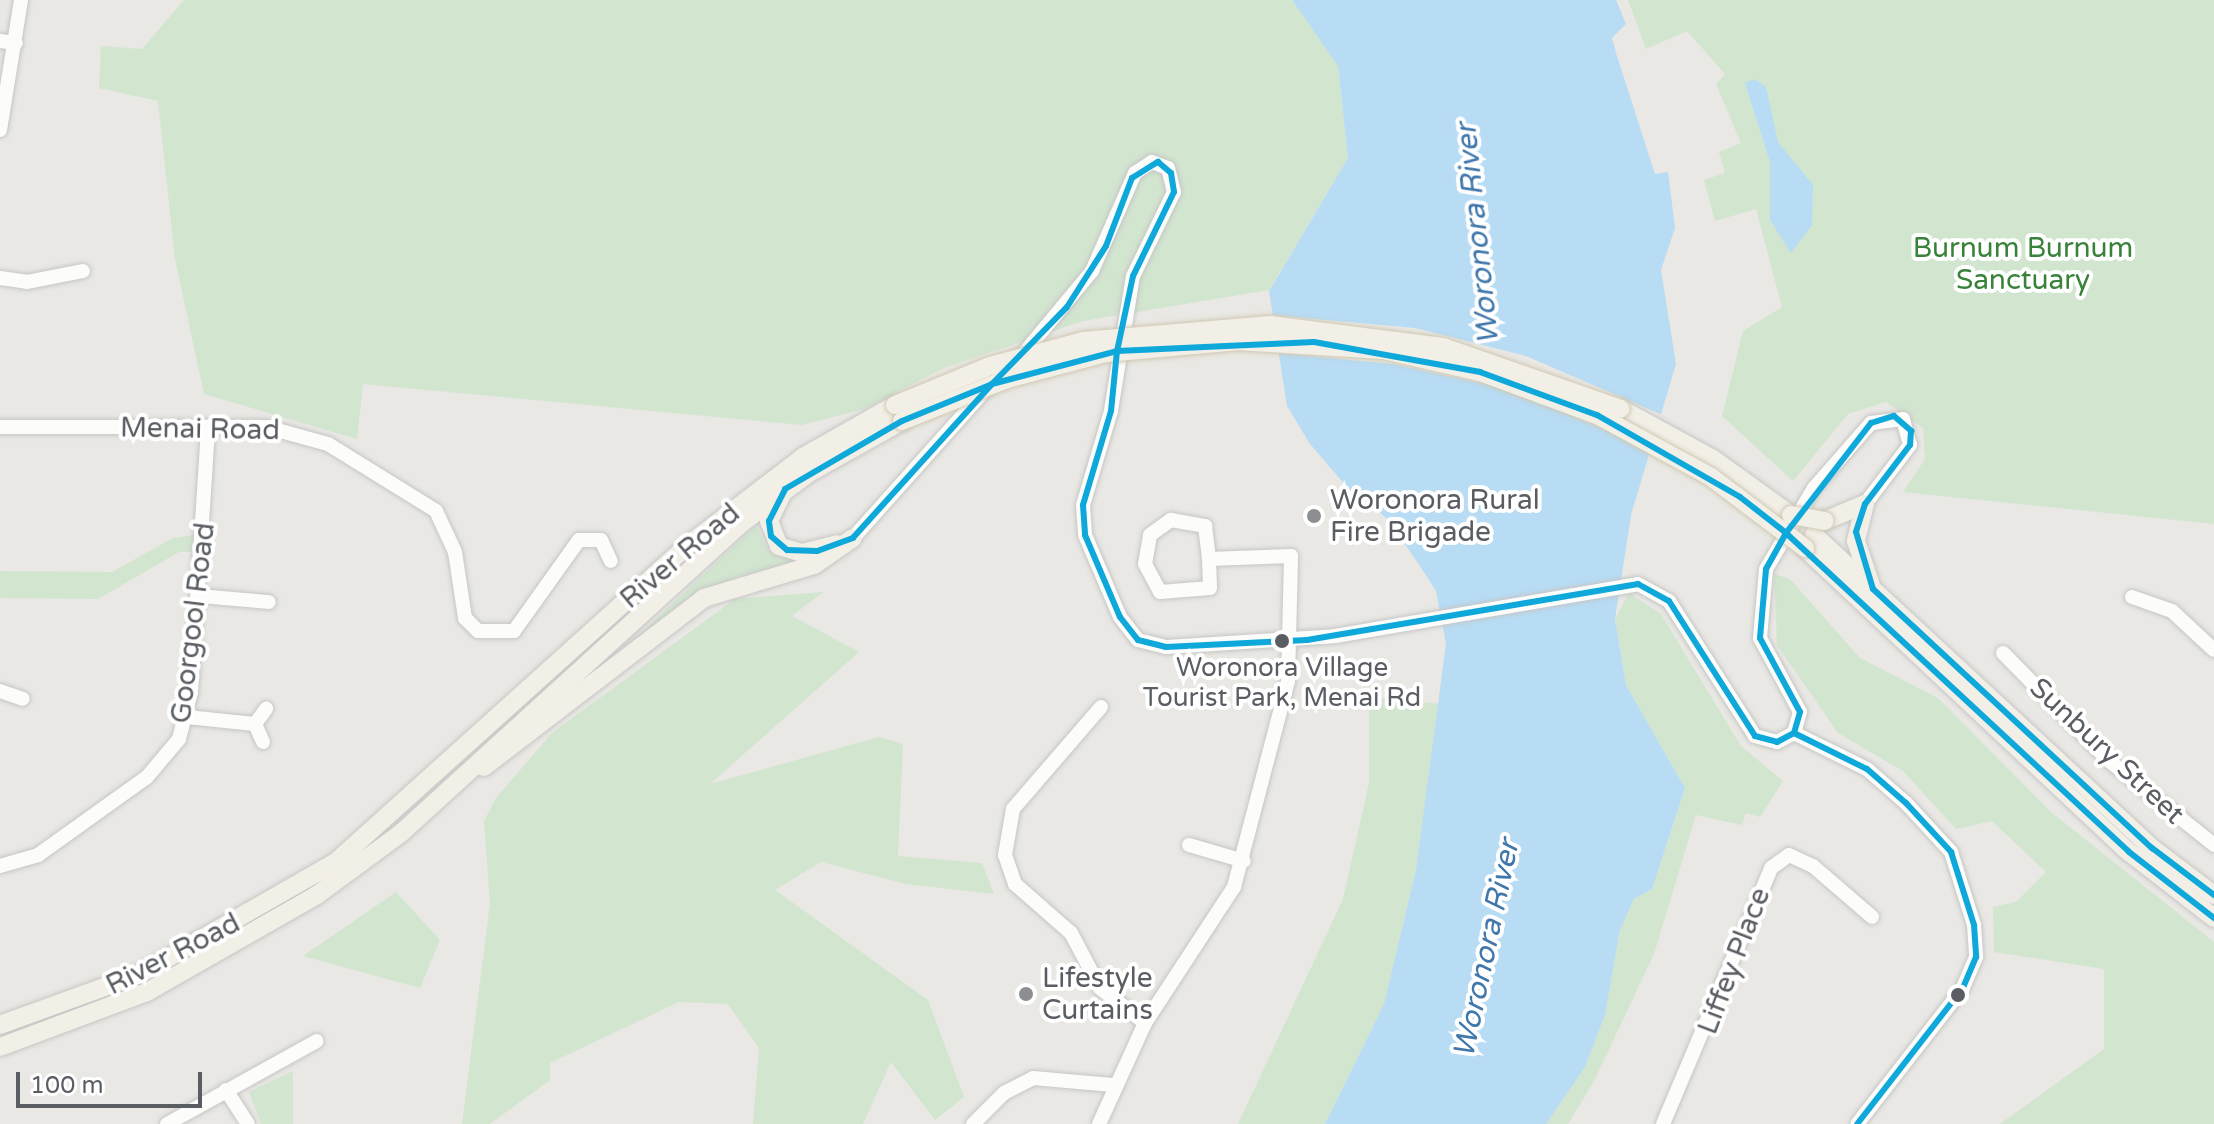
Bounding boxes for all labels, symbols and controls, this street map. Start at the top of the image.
water label: Woronora River [1448,122,1508,346]
park label: Burnum Burnum Sanctuary [1913,231,2133,297]
street label: Menai Road [120,411,280,447]
place label: Woronora Rural Fire Brigade [1330,483,1540,549]
street label: River Road [613,496,747,616]
marker: Woronora Rural Fire Brigade [1305,507,1323,525]
street label: Goorgool Road [164,521,222,725]
marker: Woronora Village Tourist Park, Menai Rd [1274,633,1290,649]
place label: Woronora Village Tourist Park, Menai Rd [1143,652,1421,714]
street label: Sunbury Street [2023,671,2191,831]
water label: Woronora River [1446,837,1528,1061]
street label: Liffey Place [1691,883,1777,1039]
street label: River Road [100,906,246,1002]
place label: Lifestyle Curtains [1042,961,1153,1027]
marker: Lifestyle Curtains [1017,985,1035,1003]
unlabelled marker [1950,987,1966,1003]
scale bar [20,1056,206,1106]
text: 100 m [30,1071,104,1100]

